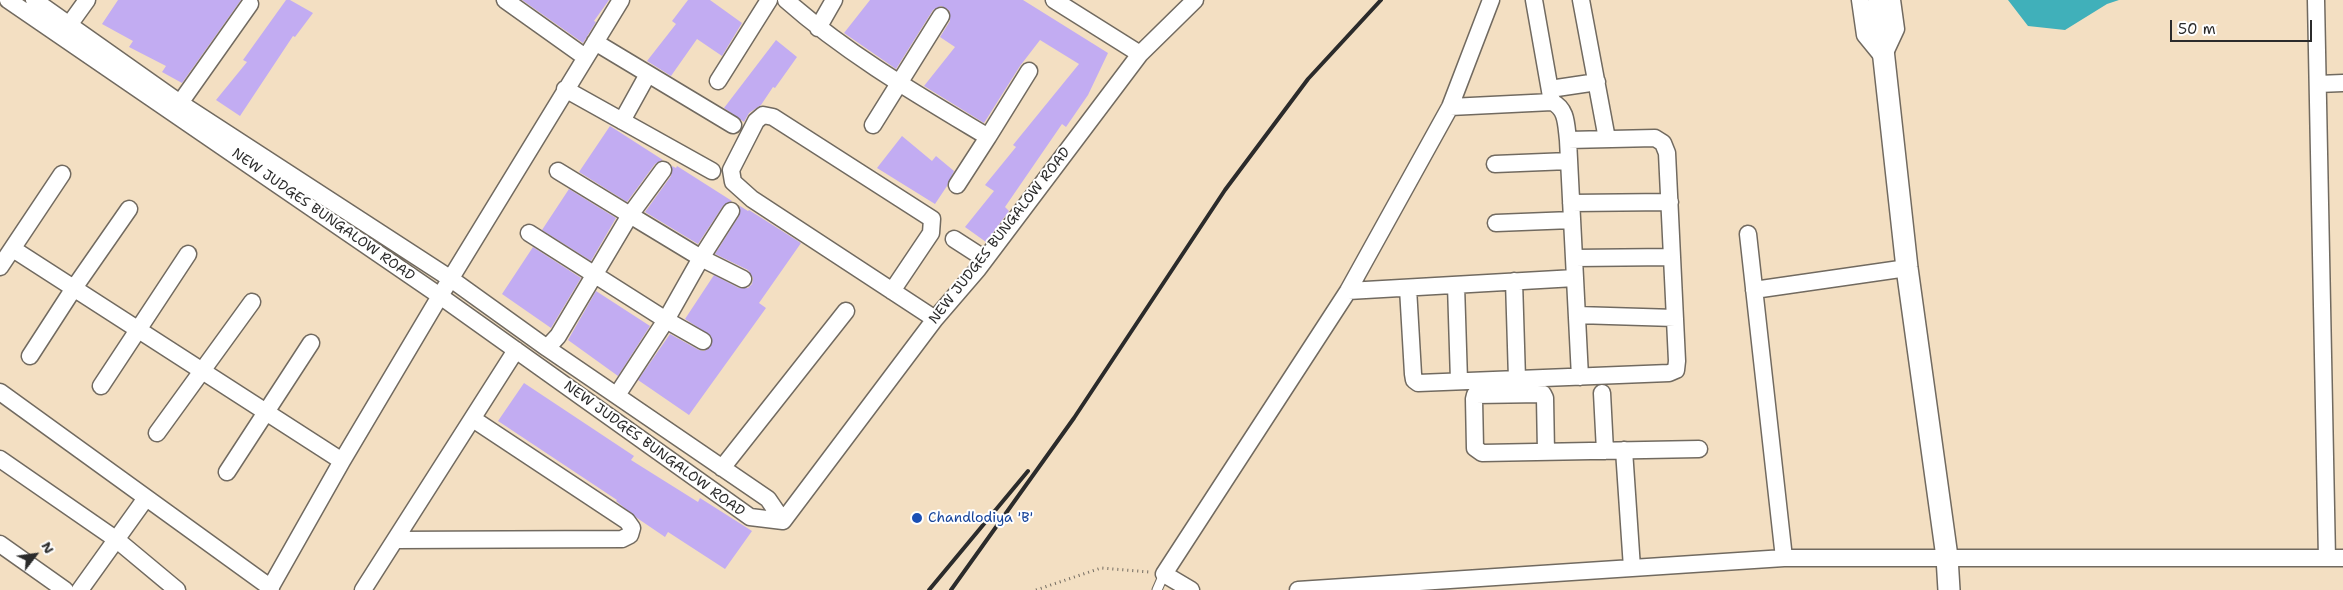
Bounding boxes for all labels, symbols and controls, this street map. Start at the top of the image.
scale bar [2173,10,2316,42]
text: 50 m [2178,19,2216,39]
street label: NEW JUDGES BUNGALOW ROAD [926,144,1074,328]
street label: NEW JUDGES BUNGALOW ROAD [228,145,418,285]
street label: NEW JUDGES BUNGALOW ROAD [560,378,748,520]
place label: Chandlodiya 'B' [928,510,1033,526]
marker: Chandlodiya 'B' [910,511,924,525]
north arrow [10,530,60,580]
text: N [37,538,59,557]

